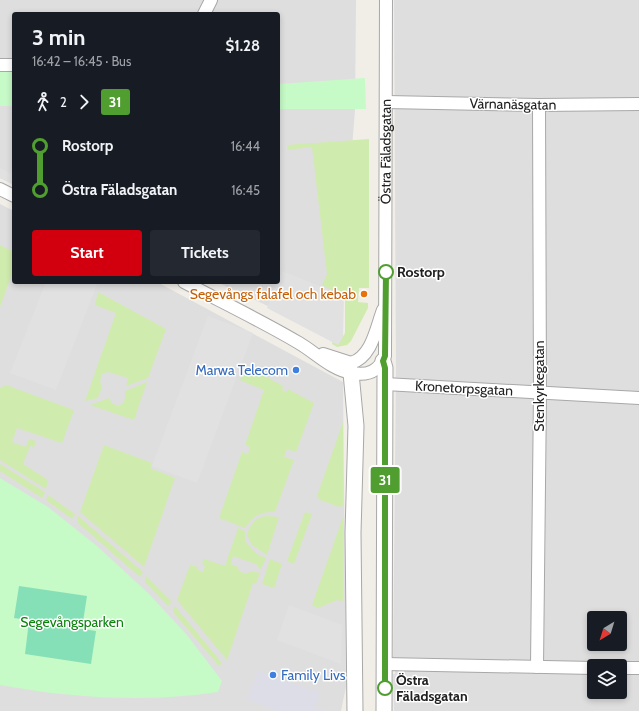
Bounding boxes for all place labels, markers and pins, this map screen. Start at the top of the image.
place label: Rostorp [397,263,445,281]
marker: Rostorp [378,264,394,280]
place label: Segevångs falafel och kebab [190,285,356,303]
marker: Segevångs falafel och kebab [359,289,369,299]
place label: Marwa Telecom [195,361,288,379]
marker: Marwa Telecom [291,365,301,375]
place label: Family Livs [281,666,346,684]
marker: Family Livs [268,670,278,680]
place label: Östra Fäladsgatan [396,671,468,705]
marker: Östra Fäladsgatan [377,680,393,696]

